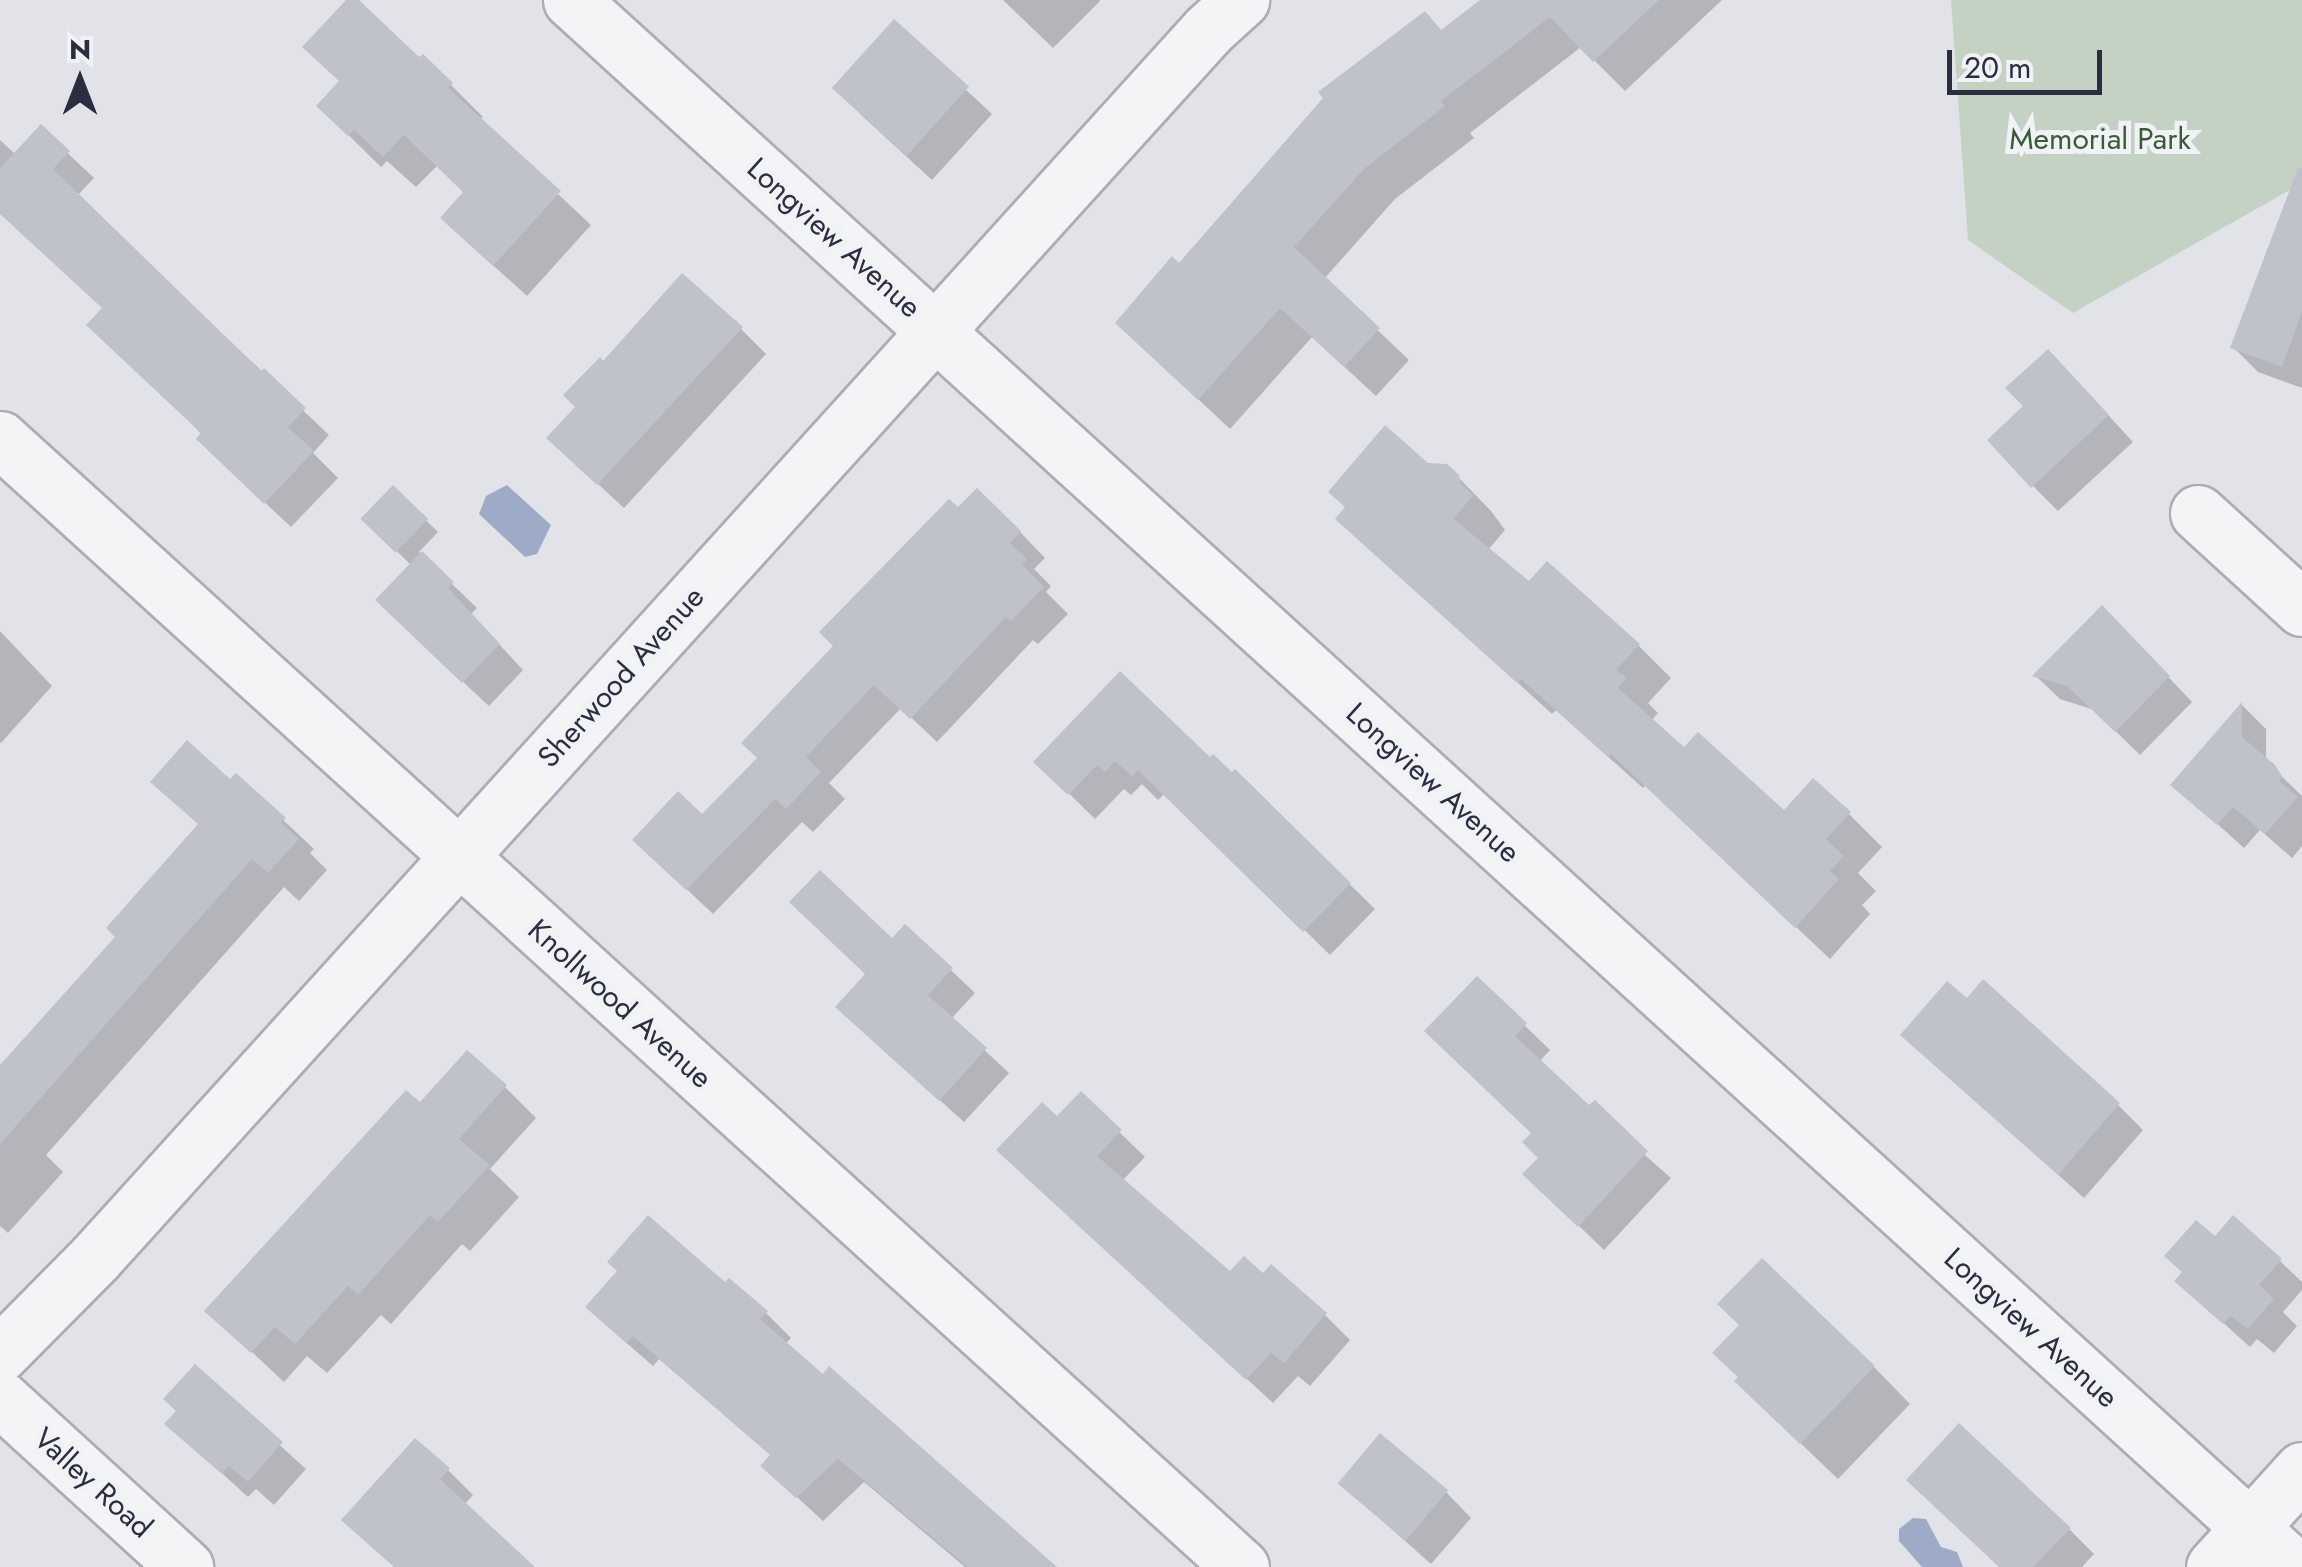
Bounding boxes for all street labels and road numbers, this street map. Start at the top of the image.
street label: Longview Avenue [740,150,928,326]
street label: Sherwood Avenue [530,579,712,775]
street label: Longview Avenue [1339,695,1527,871]
street label: Knollwood Avenue [521,912,719,1096]
street label: Longview Avenue [1937,1240,2125,1416]
street label: Valley Road [26,1420,160,1546]

